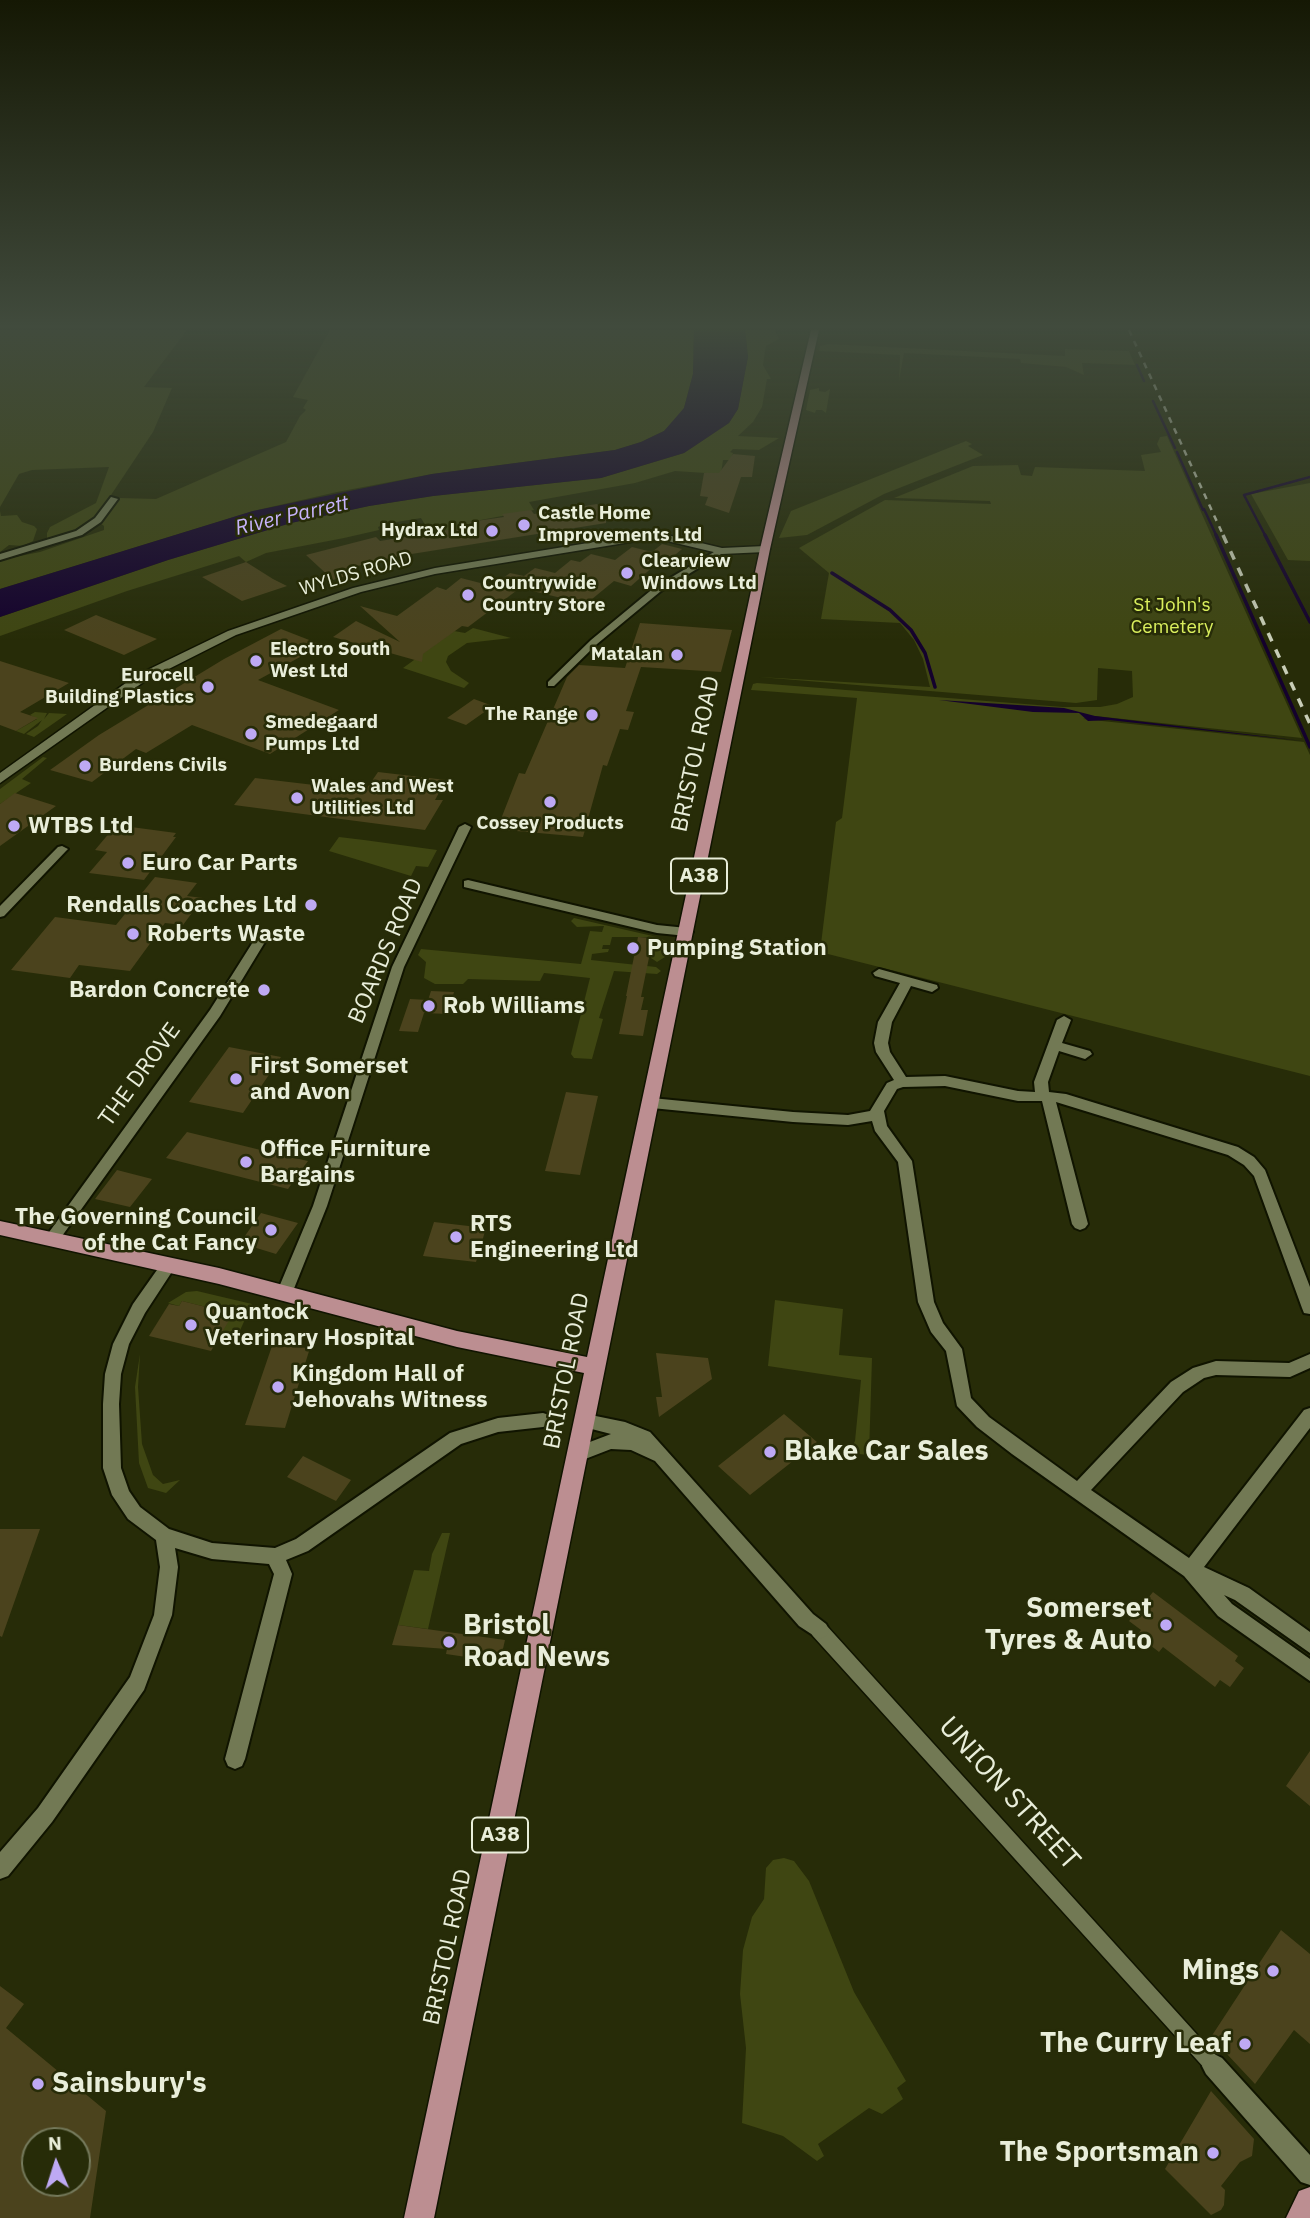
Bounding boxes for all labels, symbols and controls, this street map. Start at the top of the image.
water label: River Parrett [233,491,351,541]
place label: Castle Home Improvements Ltd [538,503,702,547]
marker: Castle Home Improvements Ltd [516,517,532,533]
place label: Hydrax Ltd [381,520,478,542]
marker: Hydrax Ltd [484,523,500,539]
street label: WYLDS ROAD [297,547,415,601]
place label: Clearview Windows Ltd [641,551,757,595]
marker: Clearview Windows Ltd [619,565,635,581]
place label: Countrywide Country Store [482,573,605,617]
marker: Countrywide Country Store [460,587,476,603]
park label: St John's Cemetery [1131,595,1213,639]
place label: Electro South West Ltd [270,639,390,683]
place label: Matalan [591,644,663,666]
marker: Matalan [669,647,685,663]
marker: Electro South West Ltd [248,653,264,669]
place label: Eurocell Building Plastics [45,665,194,709]
street label: BRISTOL ROAD [666,674,726,834]
marker: Eurocell Building Plastics [200,679,216,695]
place label: The Range [485,704,578,726]
marker: The Range [584,707,600,723]
place label: Smedegaard Pumps Ltd [265,712,378,756]
marker: Smedegaard Pumps Ltd [243,726,259,742]
place label: Burdens Civils [99,755,227,777]
marker: Burdens Civils [77,758,93,774]
place label: Wales and West Utilities Ltd [311,776,454,820]
marker: Wales and West Utilities Ltd [289,790,305,806]
marker: Cossey Products [542,794,558,810]
place label: WTBS Ltd [28,812,133,840]
place label: Cossey Products [476,813,624,835]
marker: WTBS Ltd [6,818,22,834]
place label: Euro Car Parts [142,849,298,877]
marker: Euro Car Parts [120,855,136,871]
road number: A38 [671,858,727,894]
street label: BOARDS ROAD [343,874,429,1028]
place label: Rendalls Coaches Ltd [66,891,297,919]
marker: Rendalls Coaches Ltd [303,897,319,913]
place label: Roberts Waste [147,920,305,948]
marker: Roberts Waste [125,926,141,942]
place label: Pumping Station [647,934,827,962]
marker: Pumping Station [625,940,641,956]
place label: Bardon Concrete [69,976,250,1004]
marker: Bardon Concrete [256,982,272,998]
place label: Rob Williams [443,992,585,1020]
marker: Rob Williams [421,998,437,1014]
street label: THE DROVE [93,1018,187,1132]
place label: First Somerset and Avon [250,1052,408,1106]
marker: First Somerset and Avon [228,1071,244,1087]
place label: Office Furniture Bargains [260,1135,431,1189]
marker: Office Furniture Bargains [238,1154,254,1170]
place label: The Governing Council of the Cat Fancy [15,1203,257,1257]
place label: RTS Engineering Ltd [470,1210,639,1264]
marker: The Governing Council of the Cat Fancy [263,1222,279,1238]
marker: RTS Engineering Ltd [448,1229,464,1245]
street label: BRISTOL ROAD [538,1291,596,1451]
place label: Quantock Veterinary Hospital [205,1298,414,1352]
marker: Quantock Veterinary Hospital [183,1317,199,1333]
place label: Kingdom Hall of Jehovahs Witness [292,1360,488,1414]
marker: Kingdom Hall of Jehovahs Witness [270,1379,286,1395]
place label: Blake Car Sales [784,1435,989,1469]
marker: Blake Car Sales [762,1444,778,1460]
place label: Somerset Tyres & Auto [985,1592,1152,1658]
place label: Bristol Road News [463,1609,610,1675]
marker: Somerset Tyres & Auto [1158,1617,1174,1633]
marker: Bristol Road News [441,1634,457,1650]
street label: UNION STREET [931,1710,1087,1878]
road number: A38 [472,1818,528,1853]
street label: BRISTOL ROAD [418,1867,478,2027]
place label: Mings [1182,1954,1259,1988]
marker: Mings [1265,1963,1281,1979]
place label: The Curry Leaf [1040,2027,1231,2061]
marker: The Curry Leaf [1237,2036,1253,2052]
place label: Sainsbury's [52,2067,207,2101]
marker: Sainsbury's [30,2076,46,2092]
north arrow [21,2127,91,2197]
text: N [47,2131,62,2155]
place label: The Sportsman [999,2136,1199,2170]
marker: The Sportsman [1205,2145,1221,2161]

